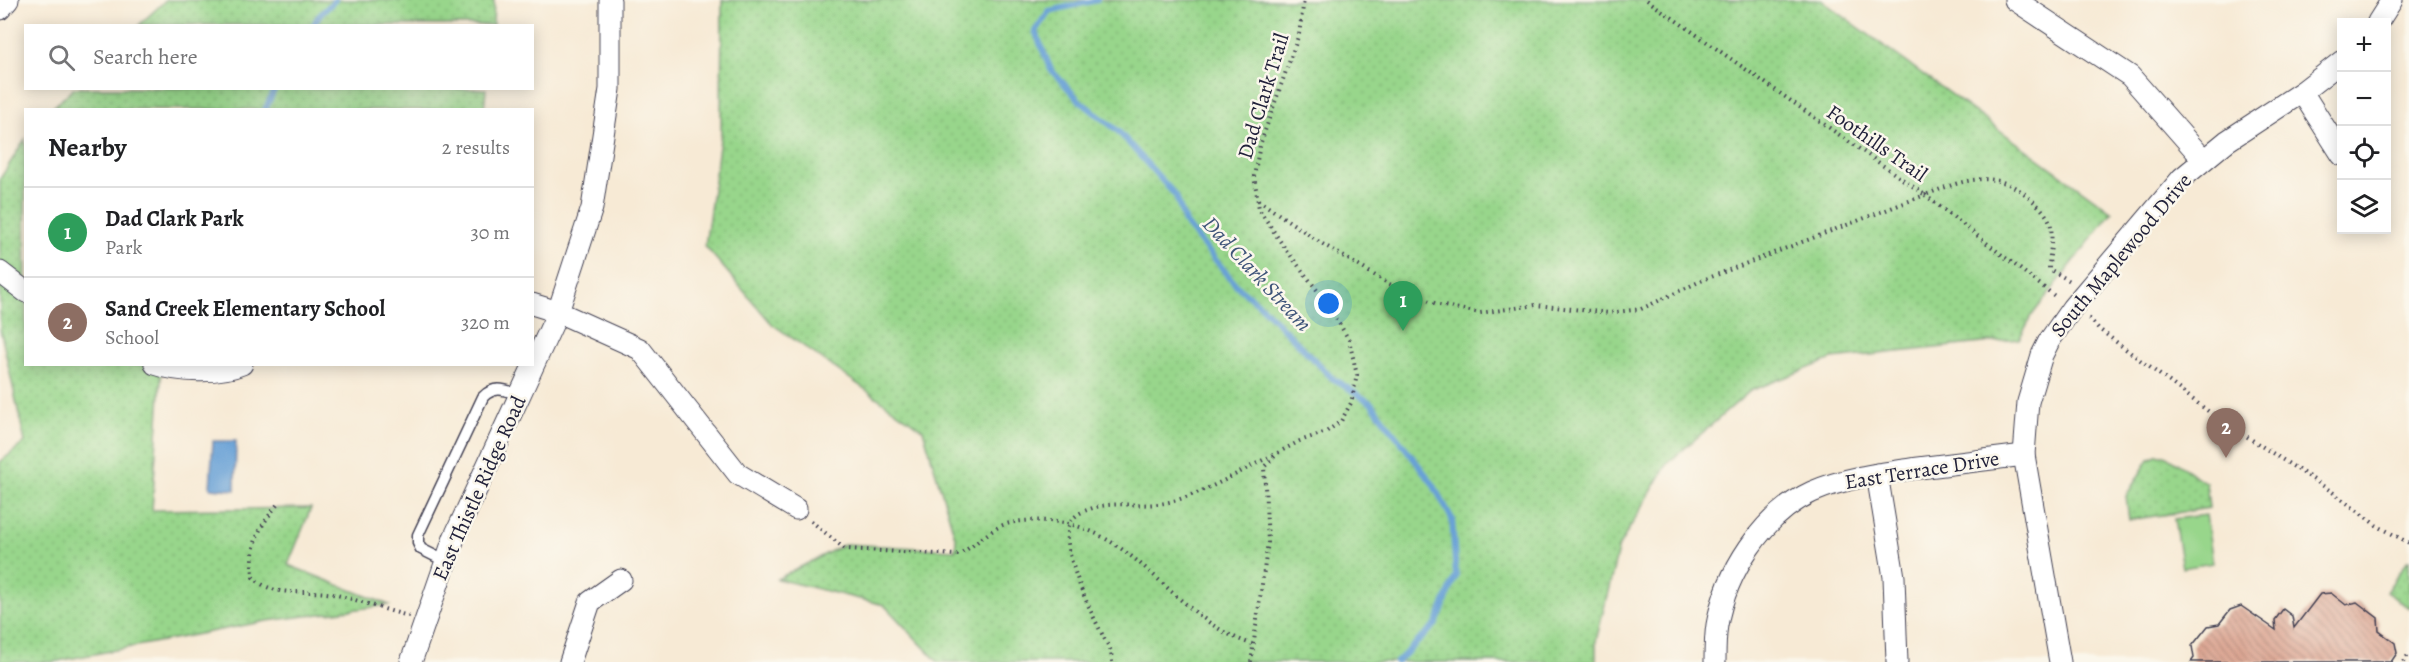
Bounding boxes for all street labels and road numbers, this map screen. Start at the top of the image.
street label: Dad Clark Trail [1231,30,1295,162]
street label: Foothills Trail [1821,98,1933,188]
street label: South Maplewood Drive [2044,167,2198,343]
street label: East Thistle Ridge Road [426,390,533,585]
street label: East Terrace Drive [1843,444,2001,496]

